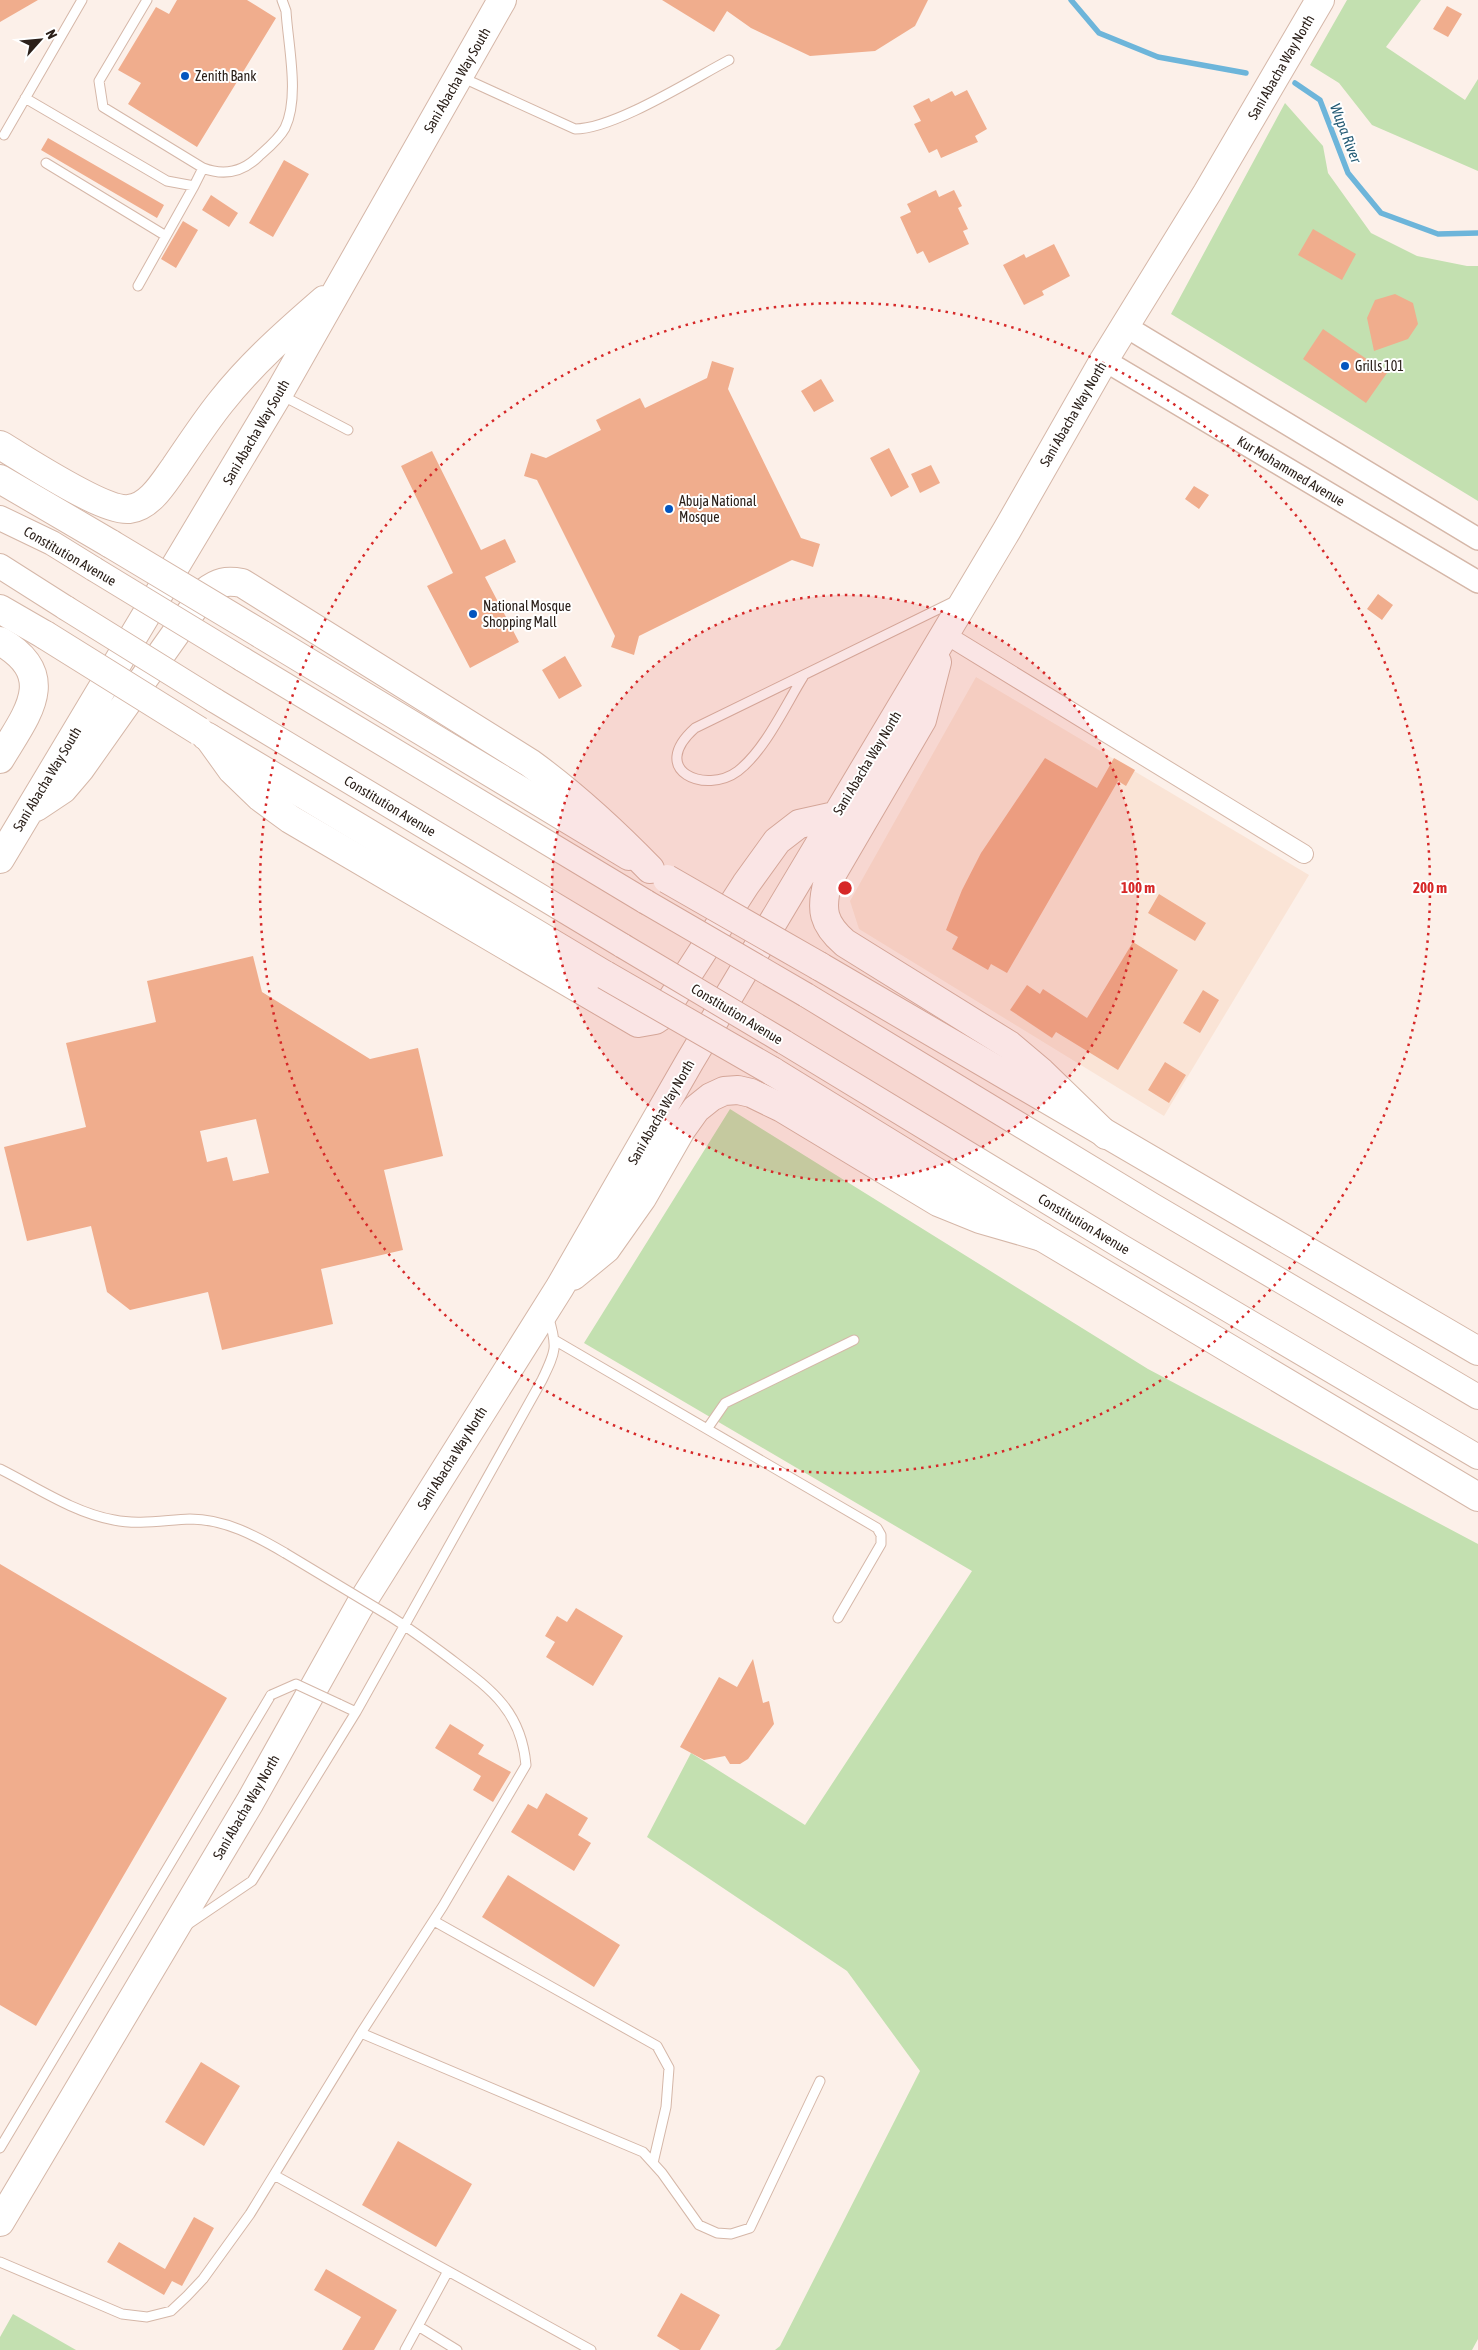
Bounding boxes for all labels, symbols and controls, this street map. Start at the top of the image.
street label: Sani Abacha Way North [1244,12,1318,122]
north arrow [15,15,65,65]
street label: Sani Abacha Way South [420,25,494,135]
text: N [43,27,61,41]
place label: Zenith Bank [195,68,257,84]
marker: Zenith Bank [179,70,191,82]
water label: Wupa River [1327,101,1365,166]
place label: Grills 101 [1355,358,1404,374]
street label: Sani Abacha Way North [1036,359,1110,469]
marker: Grills 101 [1339,360,1351,372]
street label: Sani Abacha Way South [219,377,293,487]
street label: Kur Mohammed Avenue [1234,433,1348,509]
place label: Abuja National Mosque [679,493,757,525]
marker: Abuja National Mosque [663,503,675,515]
street label: Constitution Avenue [21,523,119,589]
place label: National Mosque Shopping Mall [483,598,571,630]
marker: National Mosque Shopping Mall [467,608,479,620]
street label: Sani Abacha Way North [830,708,904,818]
street label: Sani Abacha Way South [10,724,84,834]
street label: Constitution Avenue [341,772,439,840]
centre of rings [836,879,854,897]
text: 100 m [1121,879,1155,896]
text: 200 m [1413,879,1447,896]
street label: Constitution Avenue [688,980,786,1048]
street label: Sani Abacha Way North [624,1057,698,1167]
street label: Constitution Avenue [1035,1190,1133,1258]
street label: Sani Abacha Way North [414,1404,490,1512]
street label: Sani Abacha Way North [209,1752,283,1862]

